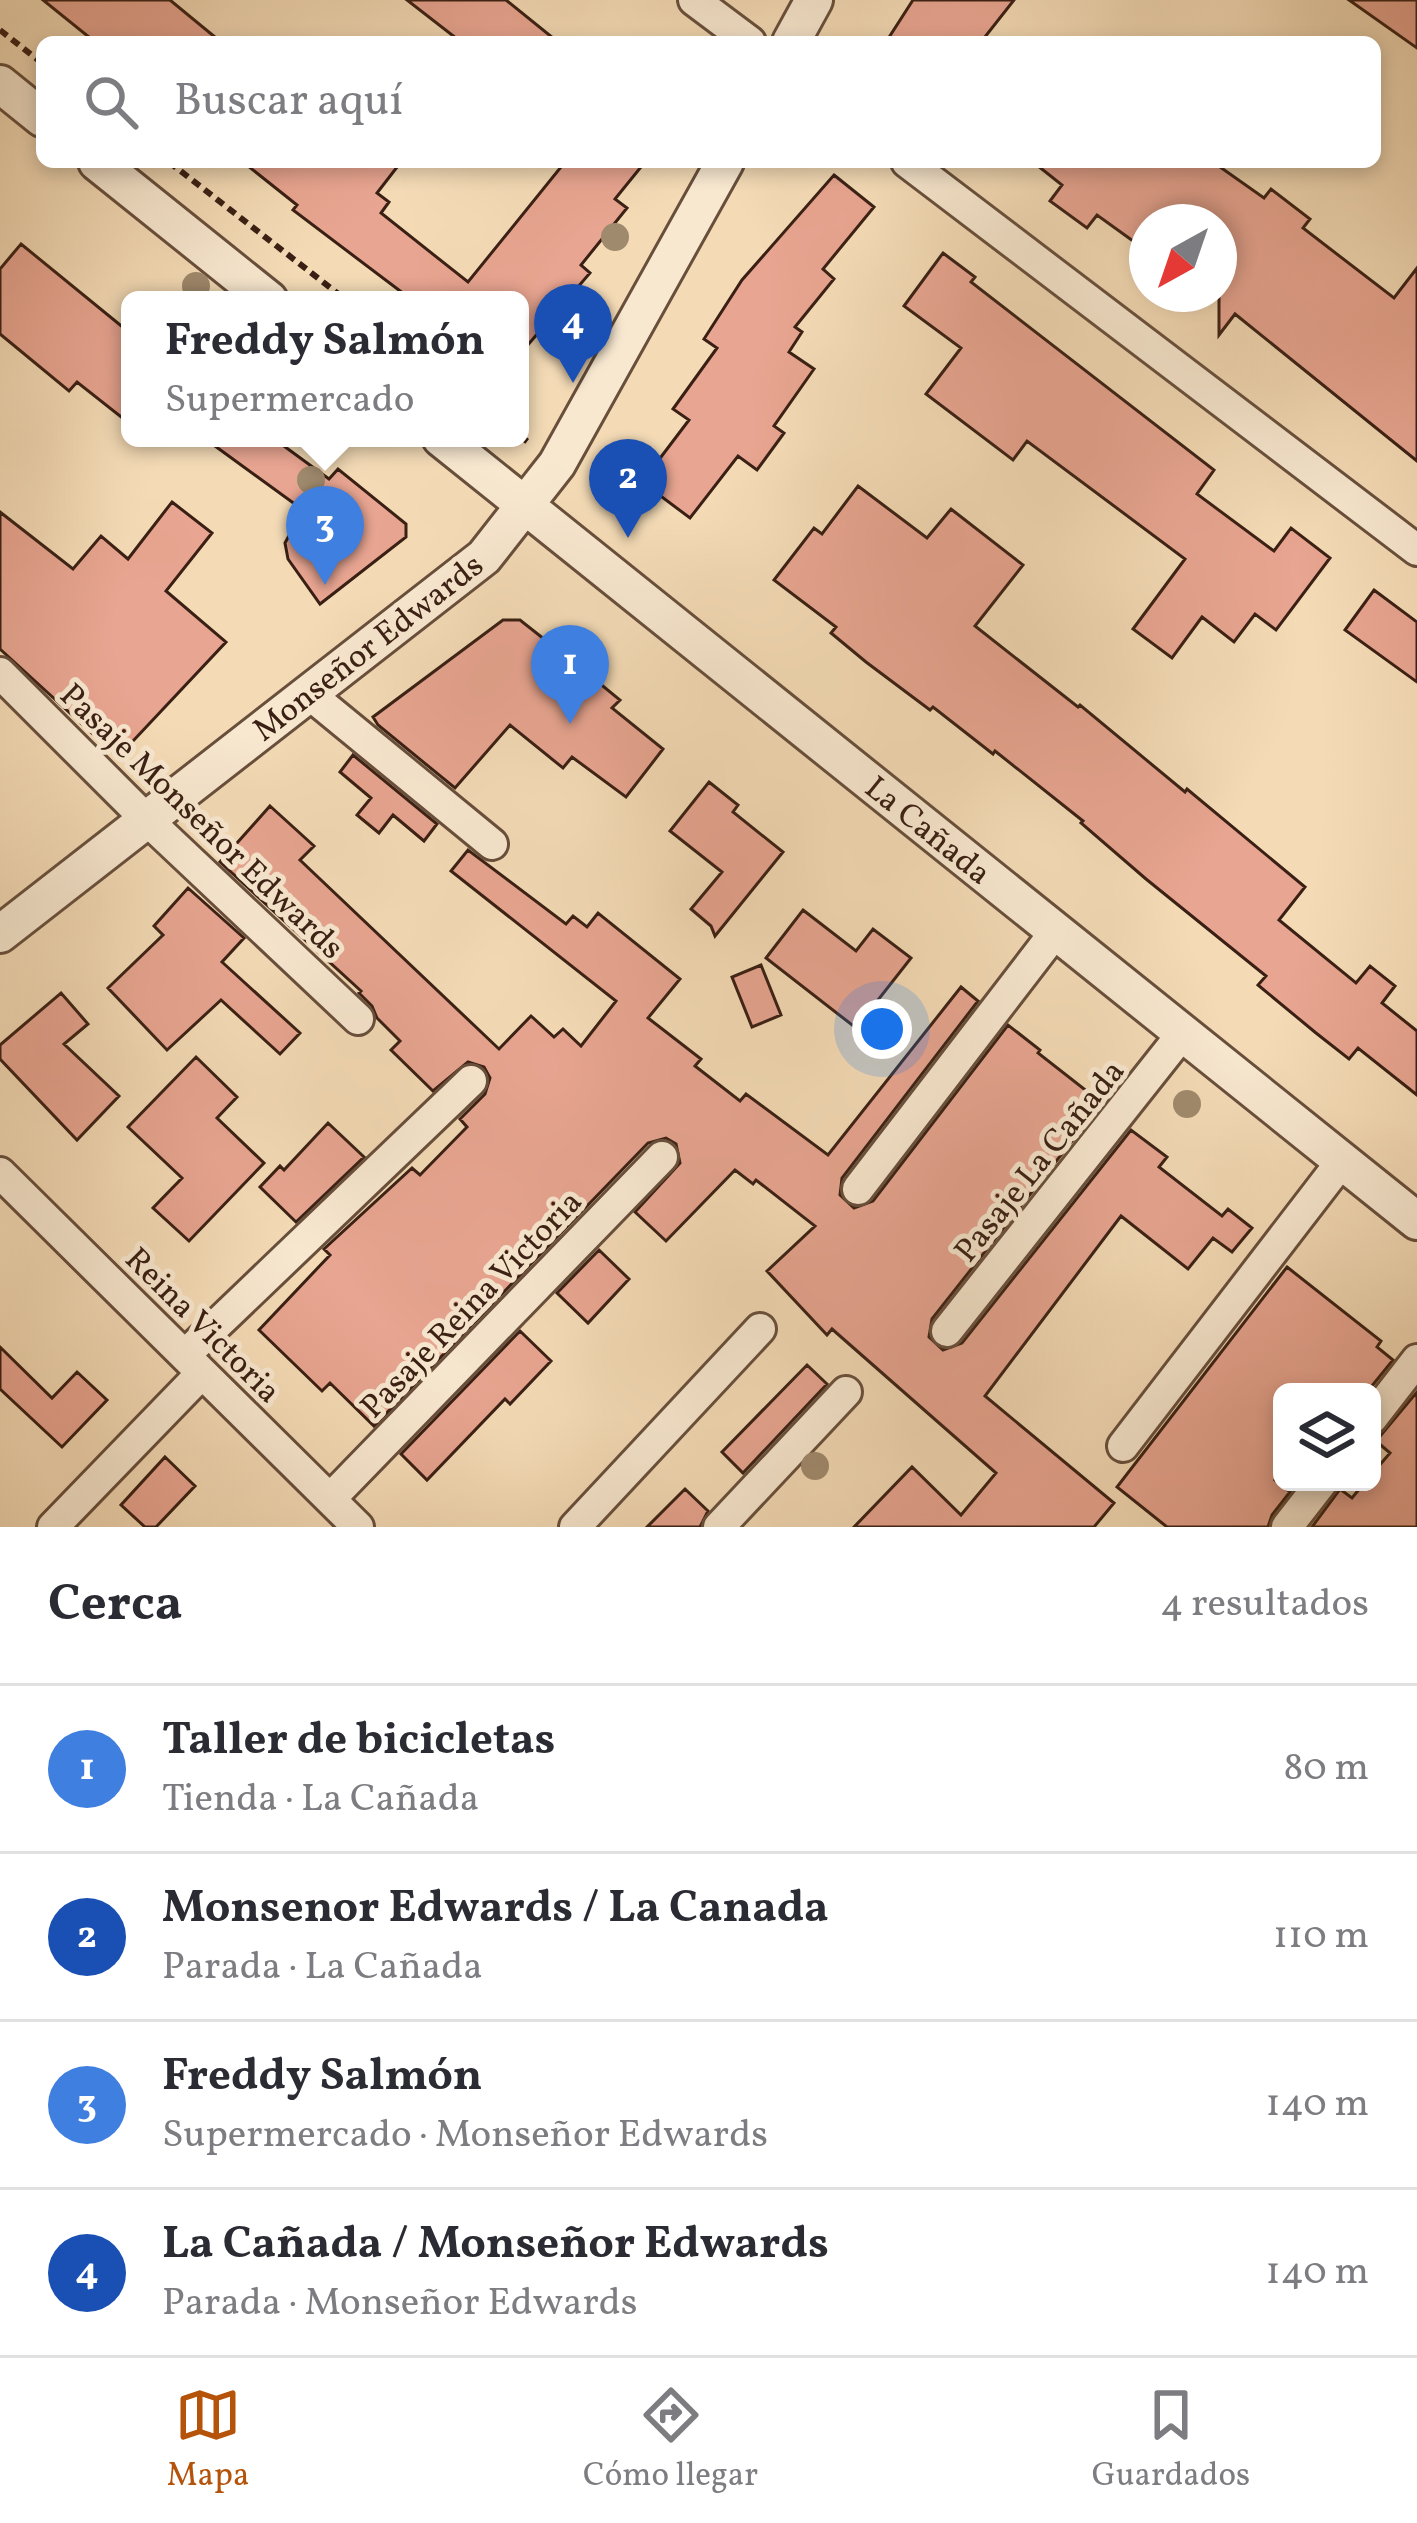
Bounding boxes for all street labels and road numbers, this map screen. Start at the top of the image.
street label: Monseñor Edwards [244,544,495,754]
street label: Pasaje Monseñor Edwards [48,675,353,971]
street label: La Cañada [853,767,1000,897]
street label: Pasaje La Cañada [945,1052,1137,1274]
street label: Pasaje Reina Victoria [352,1181,594,1430]
street label: Reina Victoria [113,1238,290,1415]

